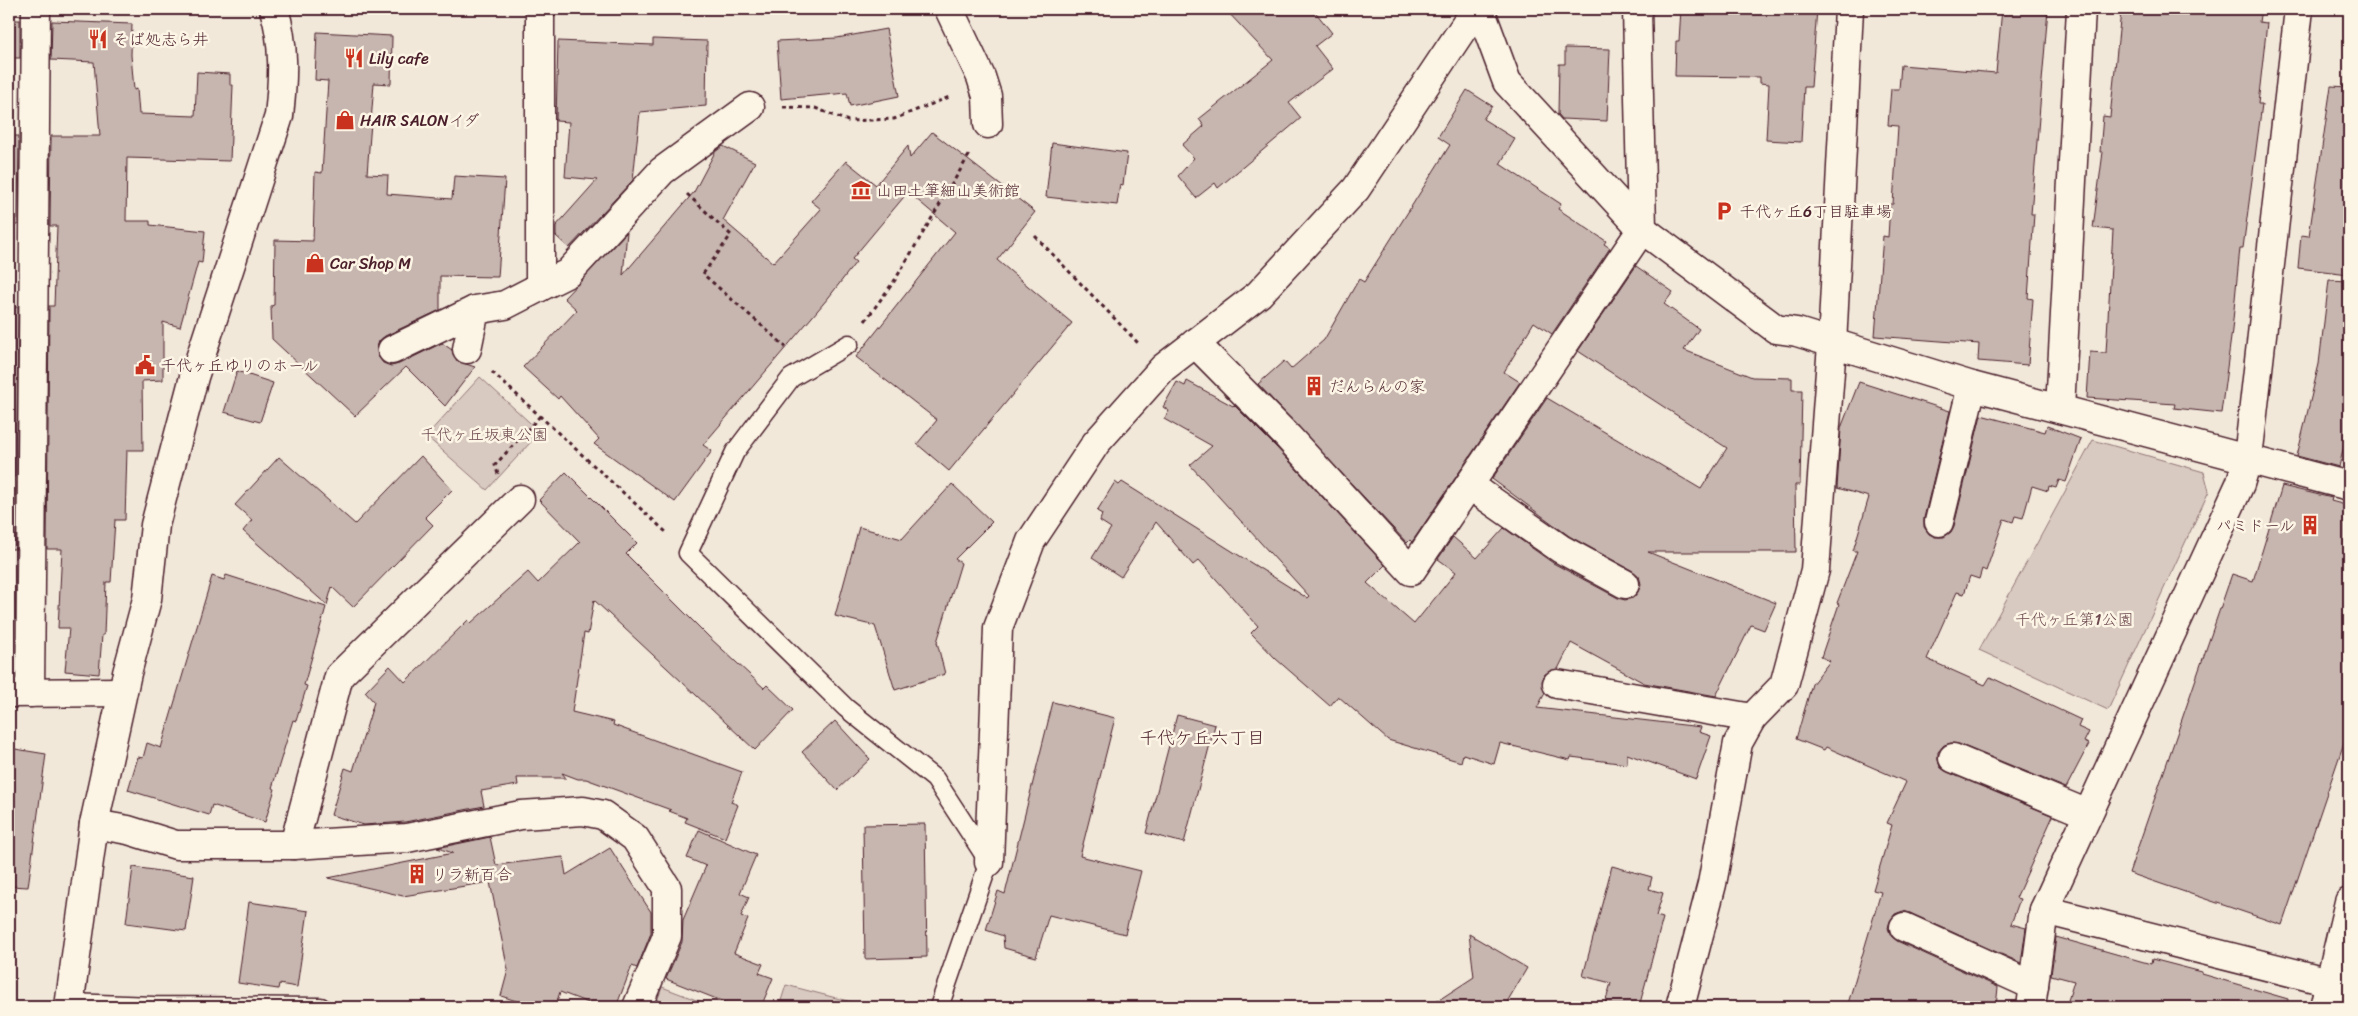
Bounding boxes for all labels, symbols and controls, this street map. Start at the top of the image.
place label: そば処志ら井 [113,25,209,54]
restaurant icon: そば処志ら井 [87,28,109,50]
place label: Lily cafe [369,44,429,73]
restaurant icon: Lily cafe [343,47,365,69]
place label: HAIR SALONイダ [360,106,480,135]
shop icon: HAIR SALONイダ [334,109,356,131]
place label: 山田土筆細山美術館 [876,176,1020,205]
museum icon: 山田土筆細山美術館 [850,179,872,201]
place label: 千代ヶ丘6丁目駐車場 [1739,197,1892,226]
parking icon: 千代ヶ丘6丁目駐車場 [1713,200,1735,222]
place label: Car Shop M [330,249,411,278]
shop icon: Car Shop M [304,252,326,274]
place label: 千代ヶ丘ゆりのホール [160,351,319,380]
public building icon: 千代ヶ丘ゆりのホール [134,354,156,376]
place label: だんらんの家 [1329,372,1425,401]
building icon: だんらんの家 [1303,375,1325,397]
park label: 千代ヶ丘坂東公園 [420,420,548,449]
place label: パミドール [2216,511,2295,540]
building icon: パミドール [2299,514,2321,536]
park label: 千代ヶ丘第1公園 [2015,605,2133,634]
district label: 千代ケ丘六丁目 [1139,722,1265,754]
place label: リラ新百合 [432,860,512,889]
building icon: リラ新百合 [406,863,428,885]

